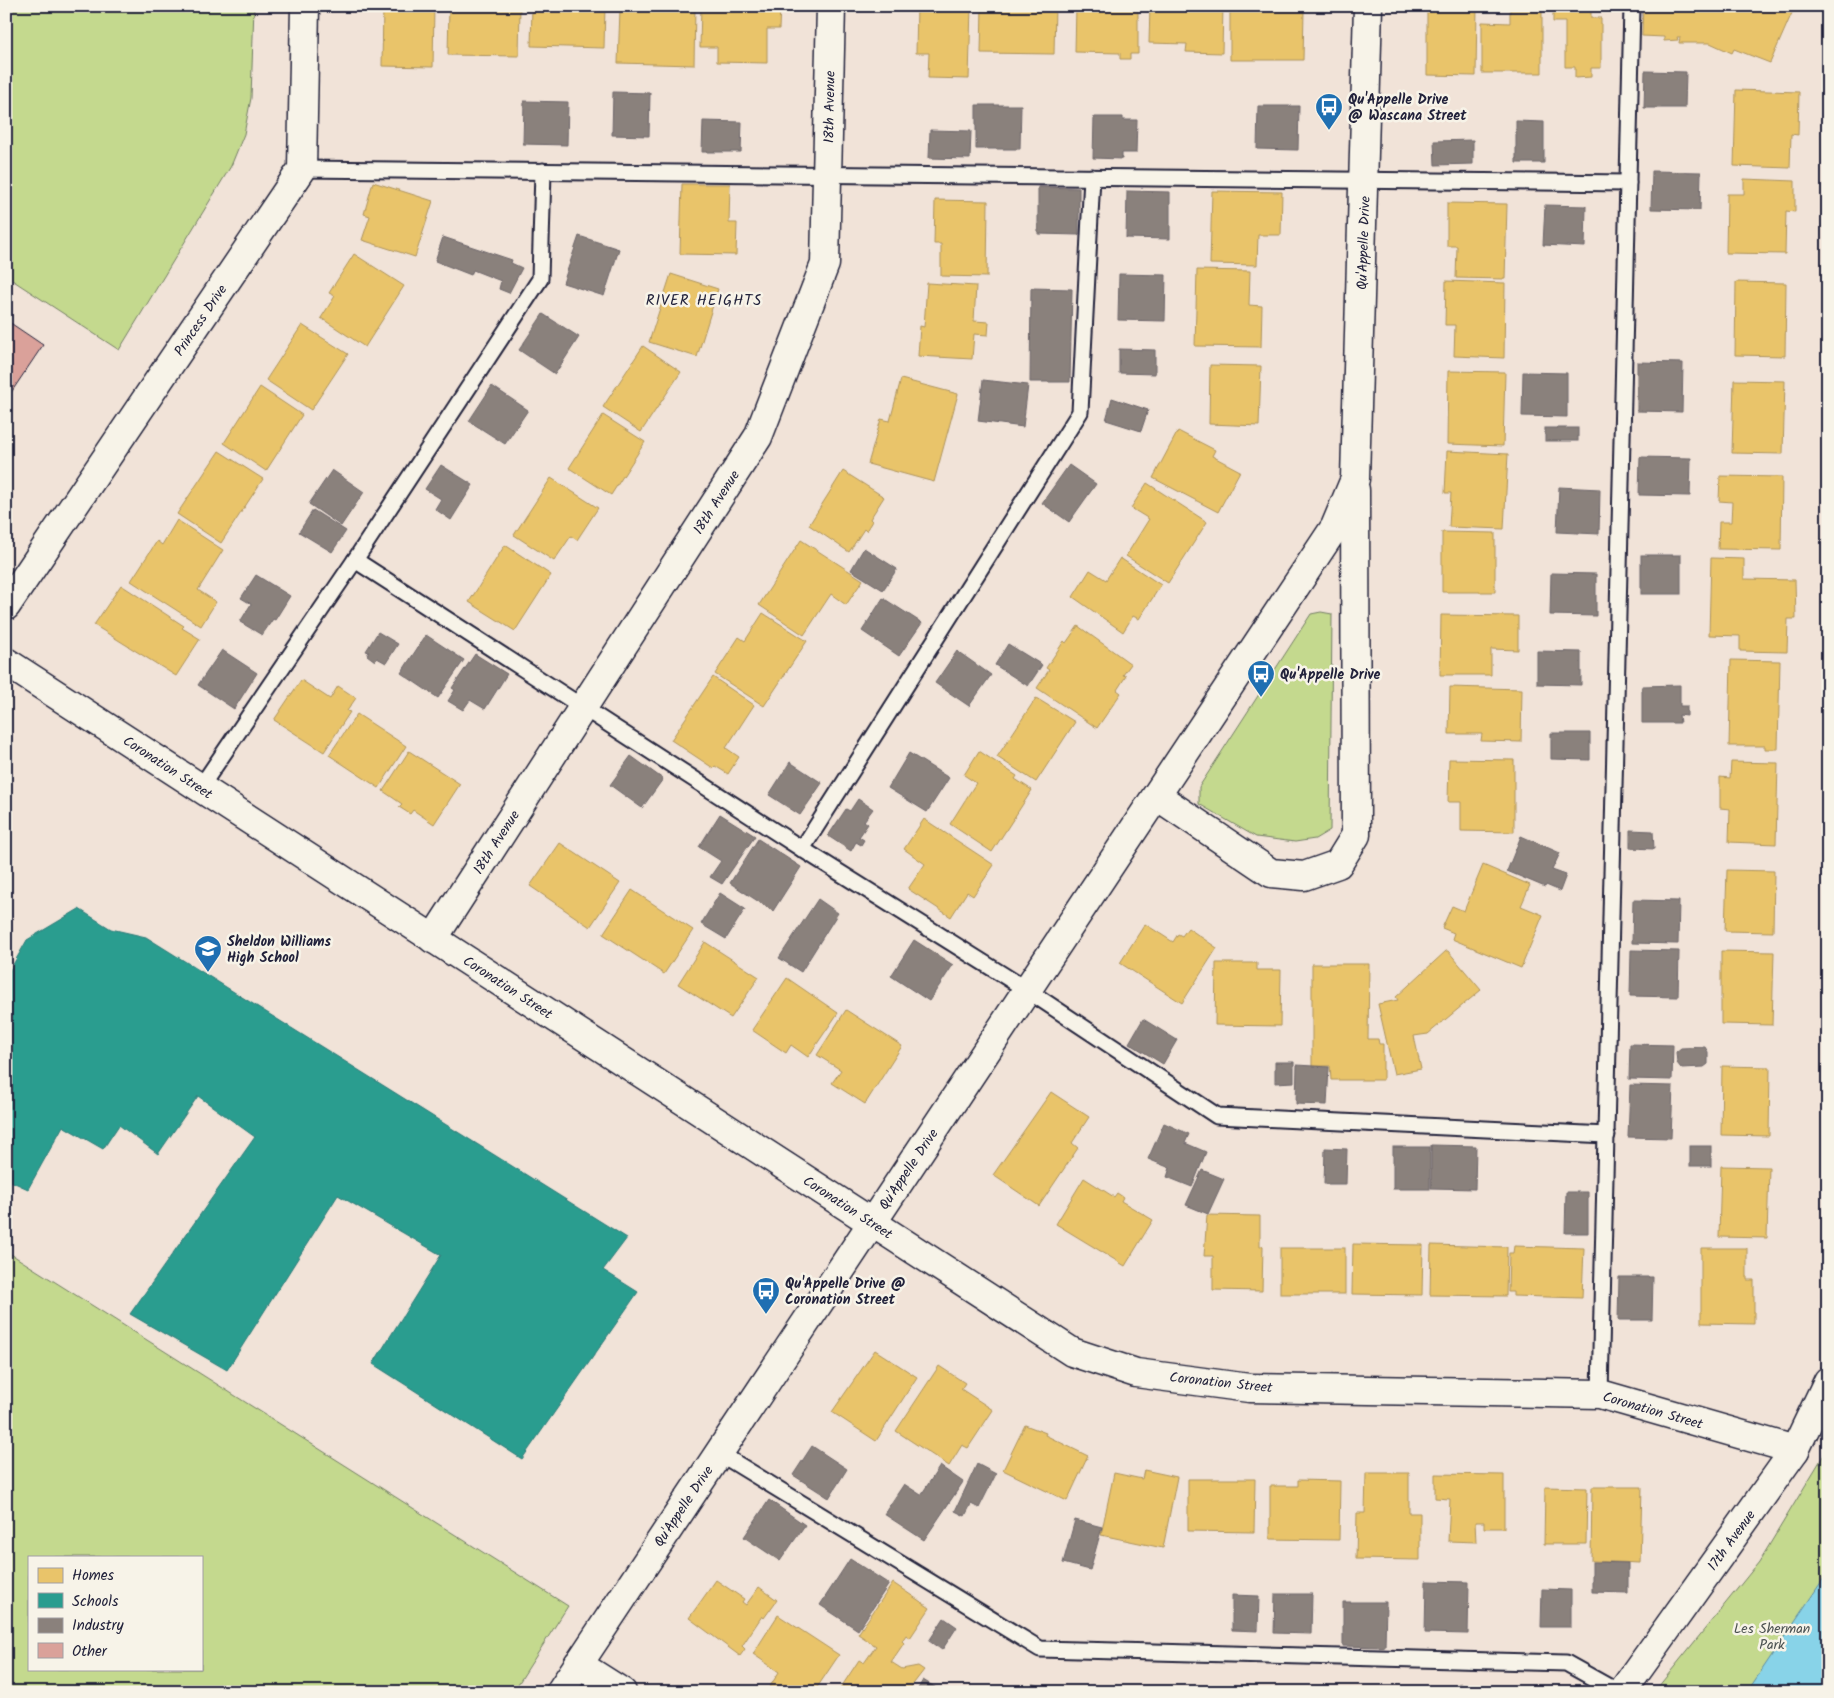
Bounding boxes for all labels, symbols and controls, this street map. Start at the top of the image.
street label: 18th Avenue [818,70,842,143]
place label: Qu'Appelle Drive @ Wascana Street [1348,89,1467,127]
bus stop icon: Qu'Appelle Drive @ Wascana Street [1314,92,1344,131]
street label: Qu'Appelle Drive [1351,195,1377,290]
street label: Princess Drive [169,280,233,361]
district label: RIVER HEIGHTS [646,289,762,313]
street label: 18th Avenue [688,466,746,539]
bus stop icon: Qu'Appelle Drive [1246,659,1276,698]
place label: Qu'Appelle Drive [1280,664,1380,686]
street label: Coronation Street [118,730,217,806]
street label: 18th Avenue [468,806,526,879]
place label: Sheldon Williams High School [227,931,332,969]
school or university icon: Sheldon Williams High School [193,934,223,973]
street label: Coronation Street [458,950,557,1026]
street label: Qu'Appelle Drive [873,1124,945,1215]
street label: Coronation Street [798,1170,897,1246]
place label: Qu'Appelle Drive @ Coronation Street [785,1273,906,1311]
bus stop icon: Qu'Appelle Drive @ Coronation Street [751,1276,781,1315]
street label: Coronation Street [1168,1367,1274,1399]
street label: Coronation Street [1600,1386,1706,1436]
street label: Qu'Appelle Drive [648,1461,720,1552]
street label: 17th Avenue [1702,1505,1762,1576]
legend [28,1556,202,1670]
text: Homes [72,1564,115,1588]
text: Schools [72,1590,119,1614]
text: Industry [72,1614,125,1638]
park label: Les Sherman Park [1734,1618,1810,1656]
text: Other [72,1640,108,1664]

